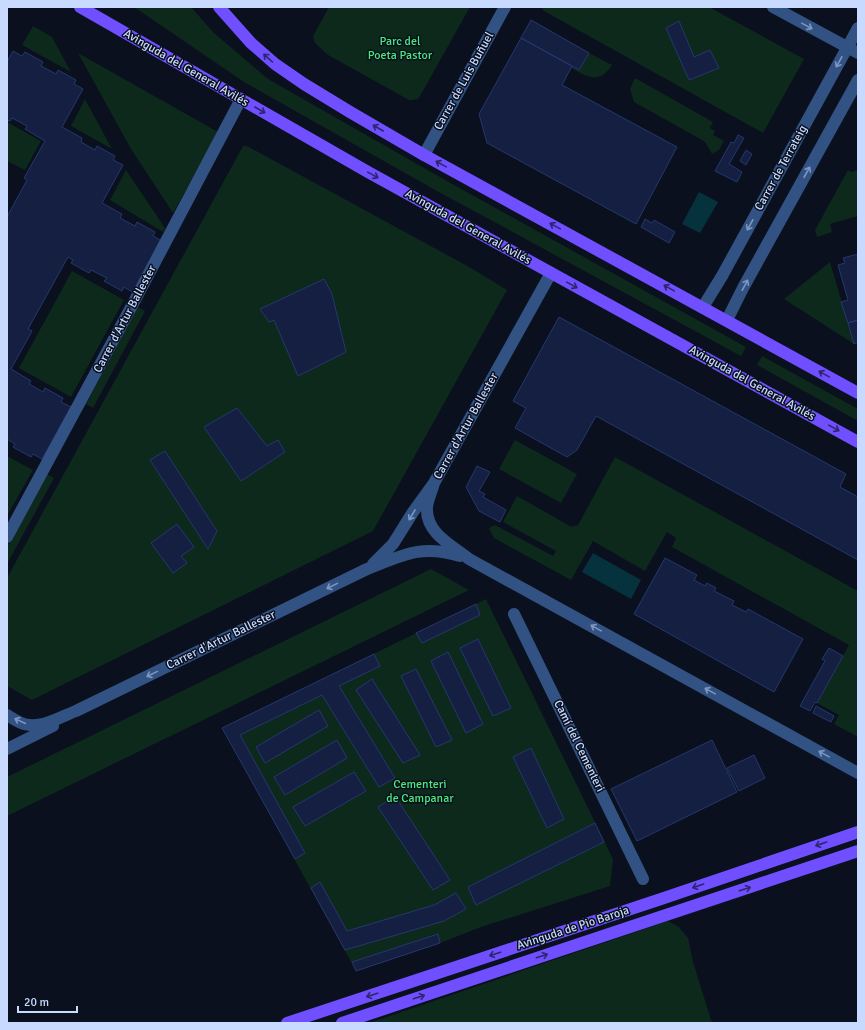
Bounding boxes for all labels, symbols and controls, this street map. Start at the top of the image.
one-way arrow [801,23,813,30]
street label: Avinguda del General Avilés [121,26,251,110]
street label: Carrer de Luis Buñuel [431,29,497,133]
park label: Parc del Poeta Pastor [368,34,433,63]
one-way arrow [263,54,273,63]
one-way arrow [835,56,843,68]
one-way arrow [254,107,266,115]
street label: Carrer de Terrateig [751,123,811,213]
one-way arrow [372,124,384,132]
one-way arrow [435,160,447,167]
one-way arrow [804,166,812,178]
one-way arrow [366,171,378,179]
street label: Avinguda del General Avilés [402,186,534,268]
one-way arrow [745,219,753,231]
one-way arrow [549,222,561,229]
street label: Carrer d'Artur Ballester [90,262,160,375]
one-way arrow [741,280,749,292]
one-way arrow [566,281,578,289]
one-way arrow [663,284,675,292]
street label: Avinguda del General Avilés [686,342,818,424]
street label: Carrer d'Artur Ballester [430,370,502,482]
one-way arrow [818,370,830,377]
one-way arrow [827,425,839,433]
one-way arrow [407,509,415,521]
one-way arrow [326,583,338,590]
street label: Carrer d'Artur Ballester [164,607,278,673]
one-way arrow [590,624,602,632]
one-way arrow [146,671,158,678]
one-way arrow [704,686,716,694]
street label: Camí del Cementeri [550,698,608,794]
one-way arrow [14,717,26,724]
one-way arrow [818,749,830,757]
park label: Cementeri de Campanar [386,777,454,806]
one-way arrow [815,841,827,849]
one-way arrow [692,883,704,891]
one-way arrow [739,884,751,892]
street label: Avinguda de Pio Baroja [515,903,631,953]
one-way arrow [489,951,502,958]
one-way arrow [535,952,548,959]
scale bar [18,988,77,1014]
one-way arrow [365,992,378,999]
one-way arrow [412,993,424,1001]
text: 20 m [24,995,49,1010]

